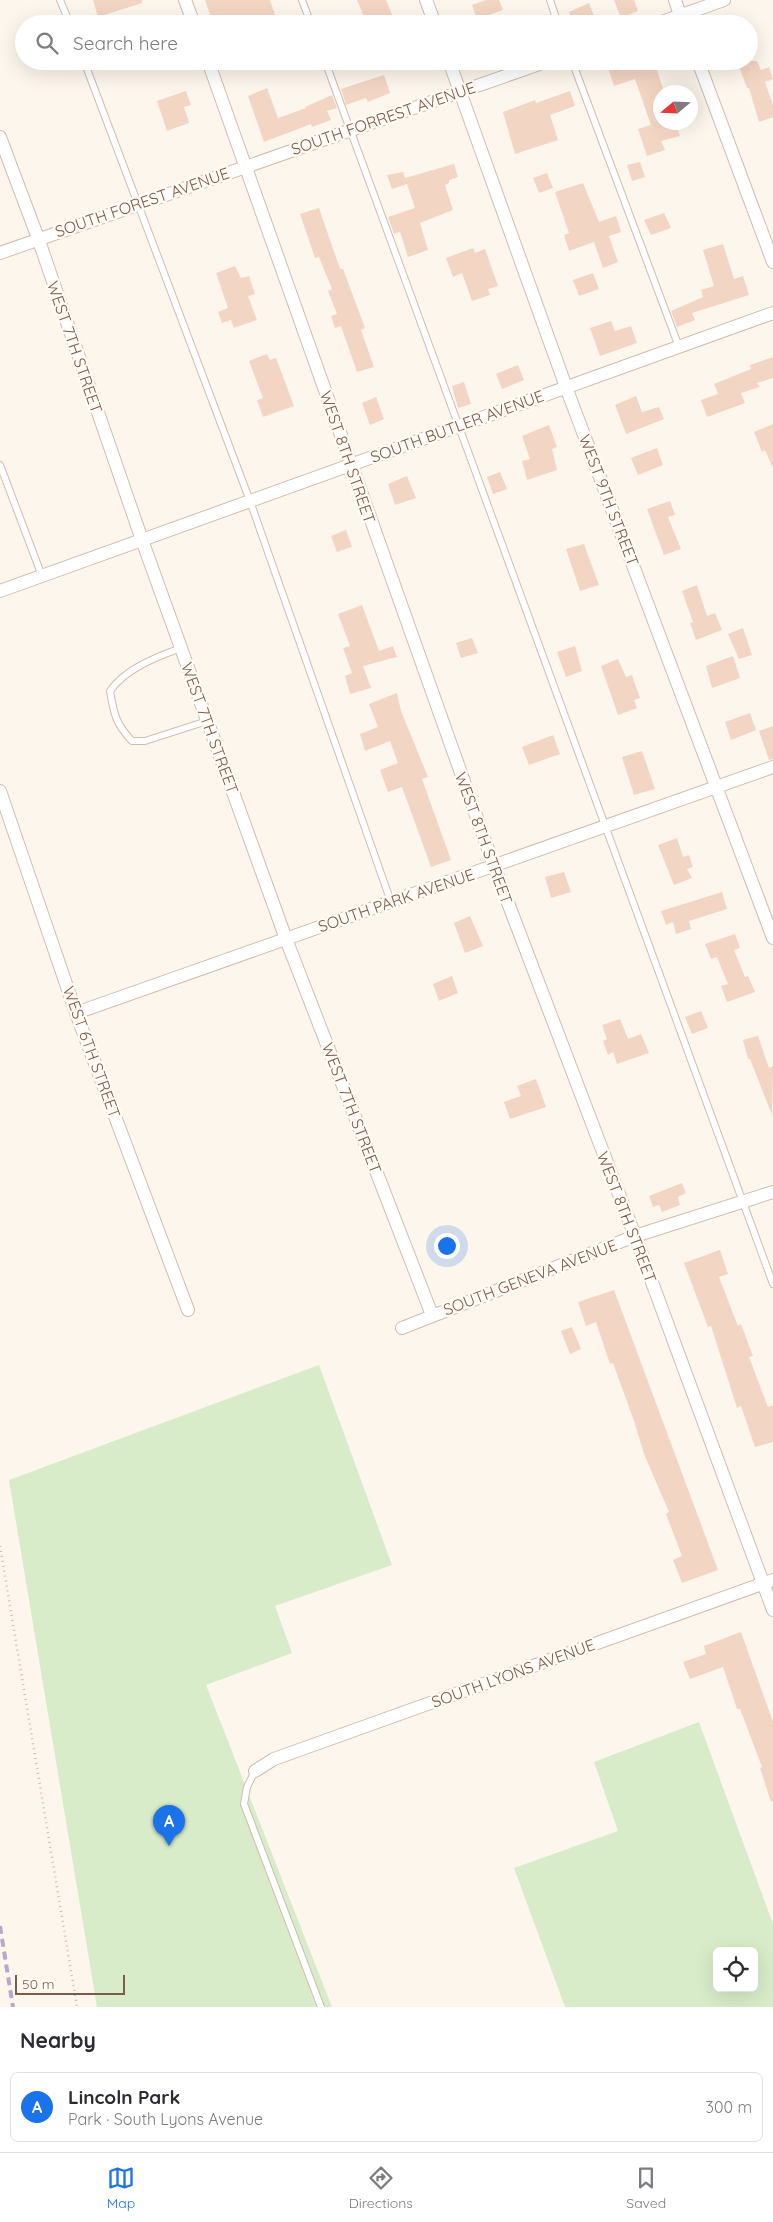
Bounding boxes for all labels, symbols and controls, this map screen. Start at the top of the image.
search box [15,15,758,70]
icon: search [33,29,61,57]
text: Search here [73,31,178,55]
street label: SOUTH FORREST AVENUE [288,77,478,159]
north arrow [653,85,698,130]
street label: SOUTH FOREST AVENUE [52,163,232,241]
street label: WEST 7TH STREET [43,278,107,416]
street label: SOUTH BUTLER AVENUE [368,385,546,467]
street label: WEST 8TH STREET [316,388,380,526]
street label: WEST 9TH STREET [575,431,643,569]
street label: WEST 7TH STREET [177,659,243,797]
street label: WEST 8TH STREET [451,769,517,907]
street label: SOUTH PARK AVENUE [315,864,477,936]
street label: WEST 6TH STREET [59,983,125,1121]
street label: WEST 7TH STREET [318,1040,386,1177]
street label: WEST 8TH STREET [593,1149,661,1286]
your location [434,1233,460,1259]
street label: SOUTH GENEVA AVENUE [440,1235,620,1319]
street label: SOUTH LYONS AVENUE [429,1634,597,1712]
pin: A [153,1805,185,1846]
map controls [713,1947,758,1992]
button: locate [713,1947,758,1992]
scale bar [15,1972,125,1995]
text: 50 m [22,1975,55,1993]
text: Nearby [20,2027,96,2053]
text: Lincoln Park [68,2085,180,2109]
text: A [32,2097,42,2117]
text: 300 m [706,2097,752,2117]
text: Park · South Lyons Avenue [68,2109,263,2129]
tab: Map [107,2164,135,2212]
tab: Directions [349,2164,413,2212]
tab: Saved [626,2164,666,2212]

